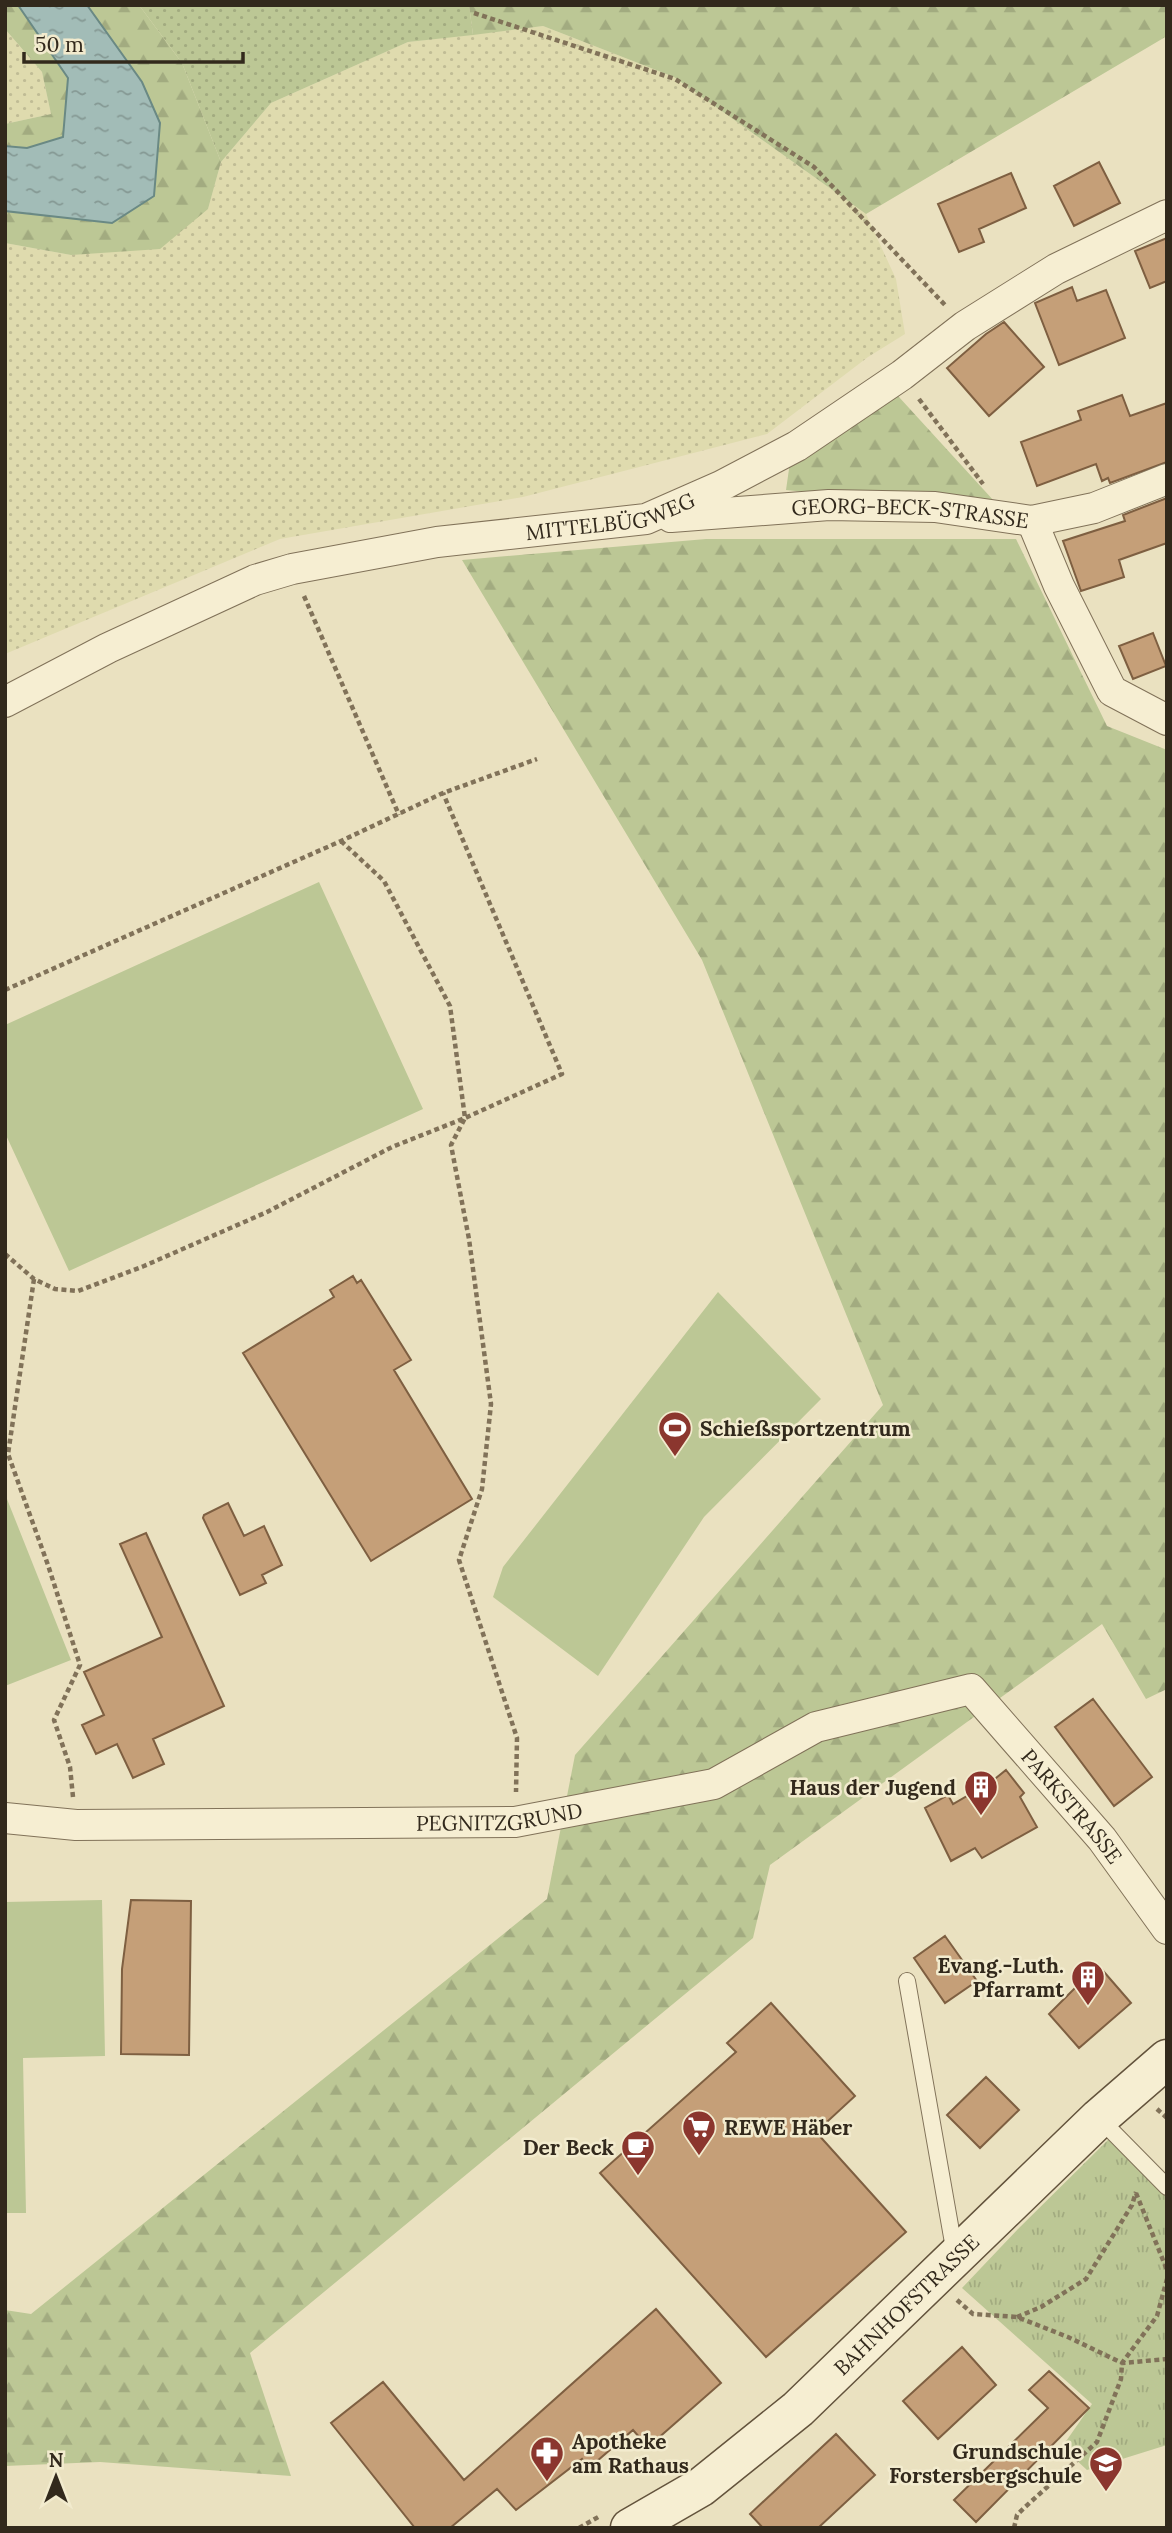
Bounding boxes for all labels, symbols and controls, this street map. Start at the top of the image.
scale bar [24,21,243,65]
text: 50 m [35,31,84,58]
street label: MITTELBÜGWEG [524,486,699,546]
street label: GEORG-BECK-STRASSE [790,491,1031,534]
sports icon: Schießsportzentrum [656,1409,694,1458]
place label: Schießsportzentrum [700,1415,911,1442]
street label: PARKSTRASSE [1016,1743,1129,1869]
building icon: Haus der Jugend [962,1768,1000,1817]
place label: Haus der Jugend [789,1774,956,1801]
street label: PEGNITZGRUND [416,1796,585,1836]
place label: Evang.-Luth. Pfarramt [938,1952,1064,2003]
building icon: Evang.-Luth. Pfarramt [1069,1958,1107,2007]
supermarket icon: REWE Häber [680,2108,718,2157]
place label: REWE Häber [724,2114,852,2141]
cafe icon: Der Beck [619,2128,657,2177]
place label: Der Beck [523,2134,615,2161]
street label: BAHNHOFSTRASSE [828,2228,985,2381]
place label: Apotheke am Rathaus [572,2428,689,2479]
pharmacy icon: Apotheke am Rathaus [528,2434,566,2483]
place label: Grundschule Forstersbergschule [889,2438,1082,2489]
north arrow [21,2442,91,2512]
school or university icon: Grundschule Forstersbergschule [1087,2444,1125,2493]
text: N [49,2448,64,2472]

